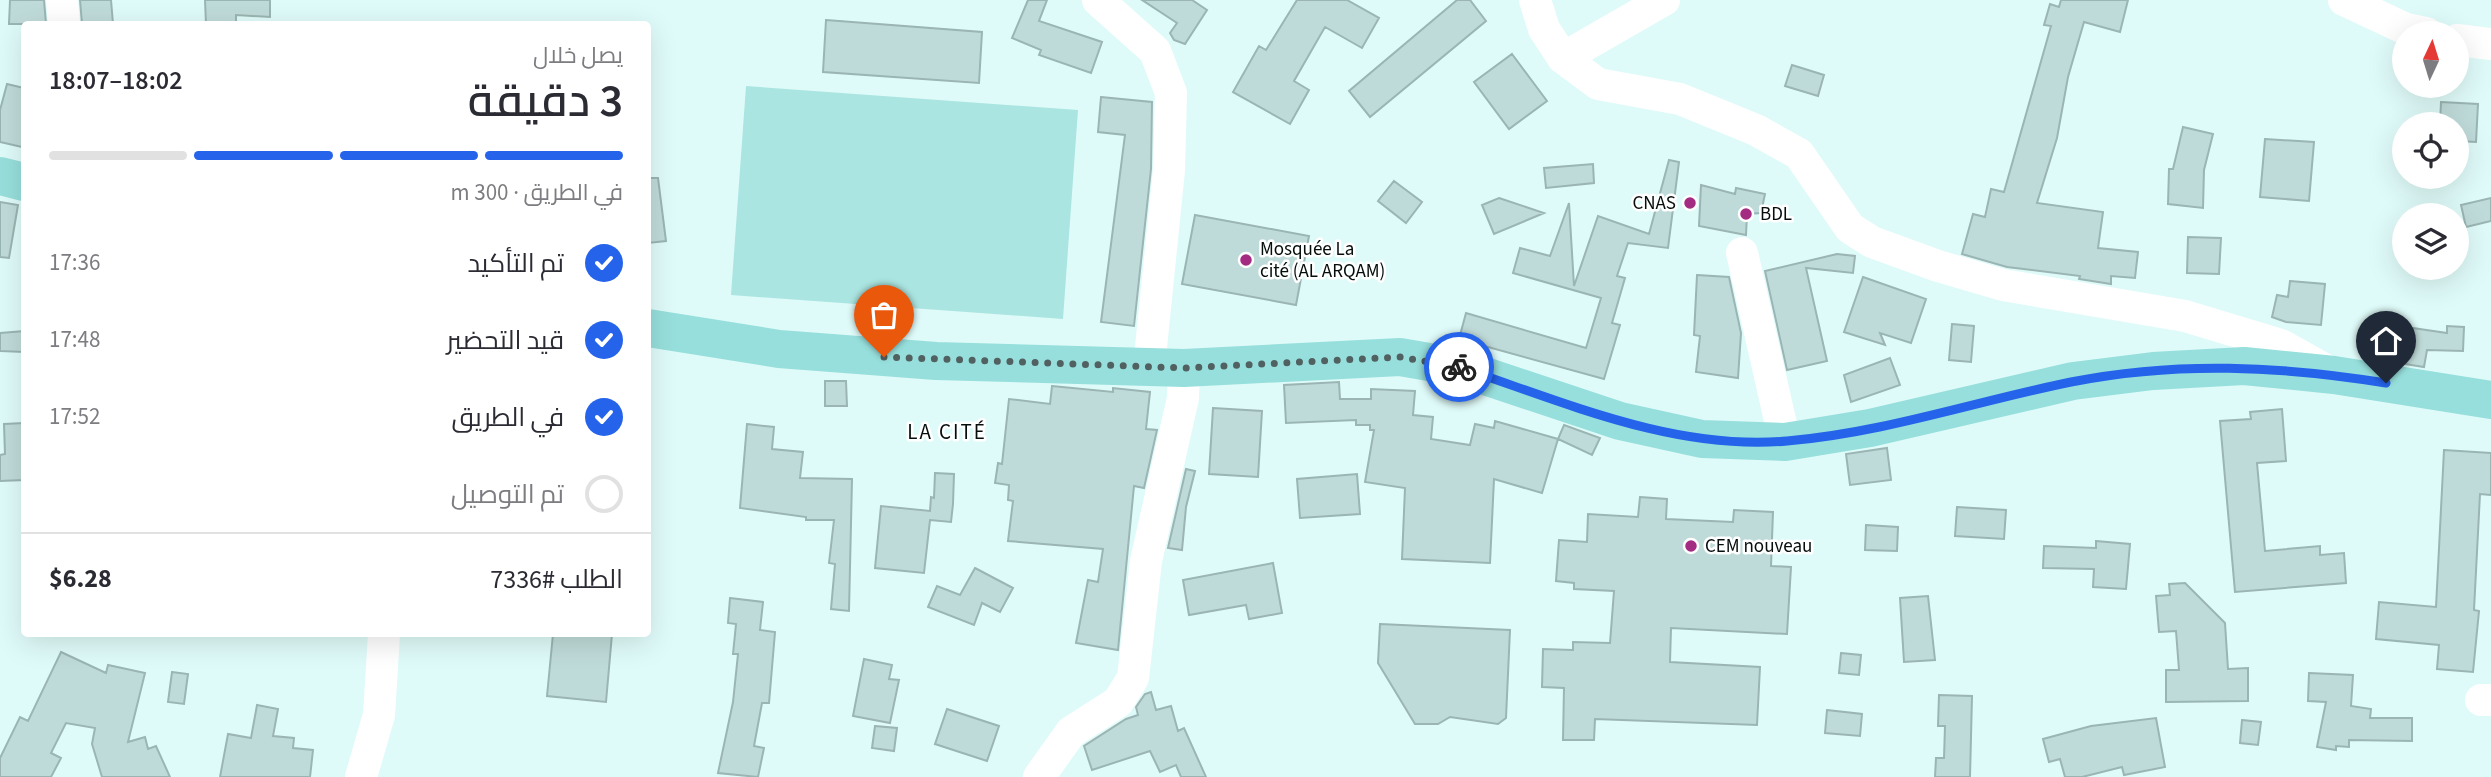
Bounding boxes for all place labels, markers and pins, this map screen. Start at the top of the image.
place label: CNAS [1632,190,1676,217]
marker: CNAS [1682,195,1698,211]
place label: BDL [1760,201,1792,228]
marker: BDL [1738,206,1754,222]
place label: Mosquée La cité (AL ARQAM) [1260,236,1385,285]
marker: Mosquée La cité (AL ARQAM) [1238,252,1254,268]
pin [854,285,914,357]
pin [2356,311,2416,383]
place label: CEM nouveau [1705,533,1812,560]
marker: CEM nouveau [1683,538,1699,554]

